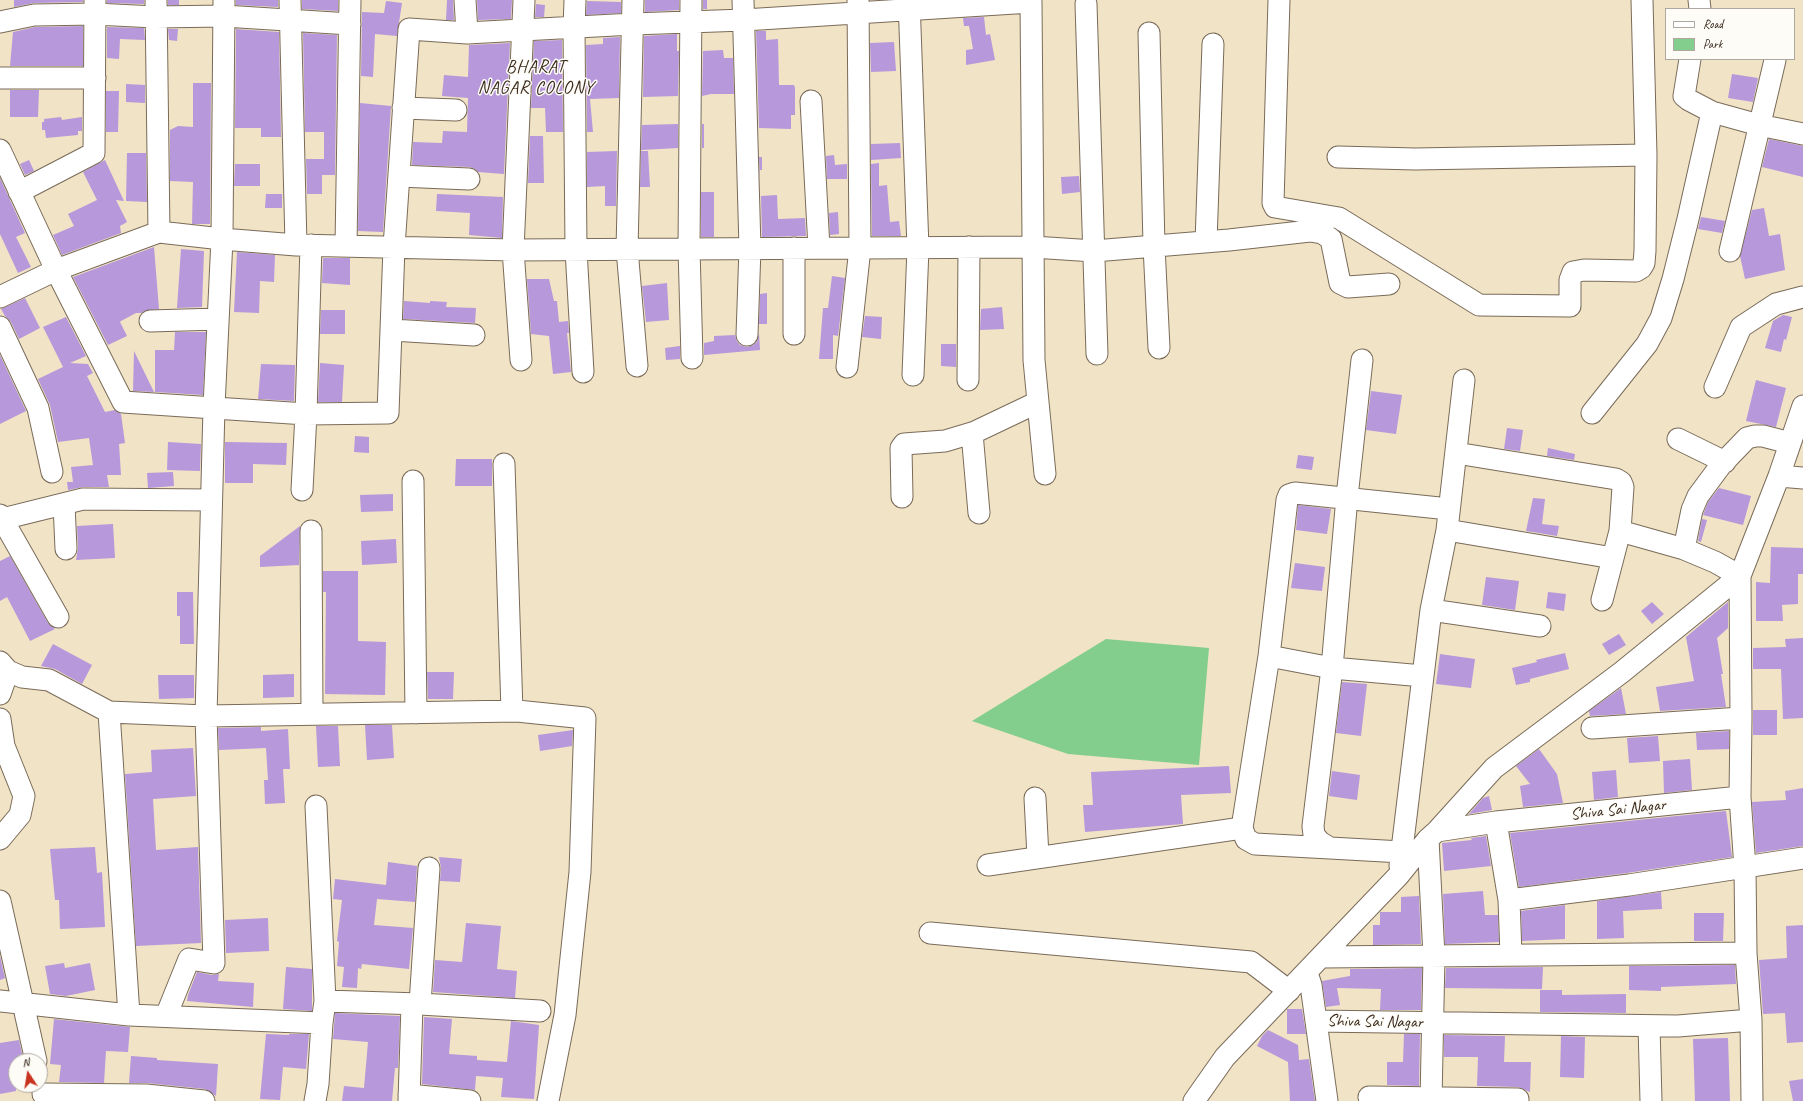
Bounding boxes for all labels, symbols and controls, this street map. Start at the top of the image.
legend [1665,8,1795,60]
text: Road [1703,16,1723,32]
text: Park [1703,36,1722,52]
district label: BHARAT NAGAR COLONY [479,56,593,98]
street label: Shiva Sai Nagar [1569,795,1667,825]
street label: Shiva Sai Nagar [1327,1011,1423,1033]
north arrow [8,1053,48,1093]
text: N [21,1055,31,1070]

